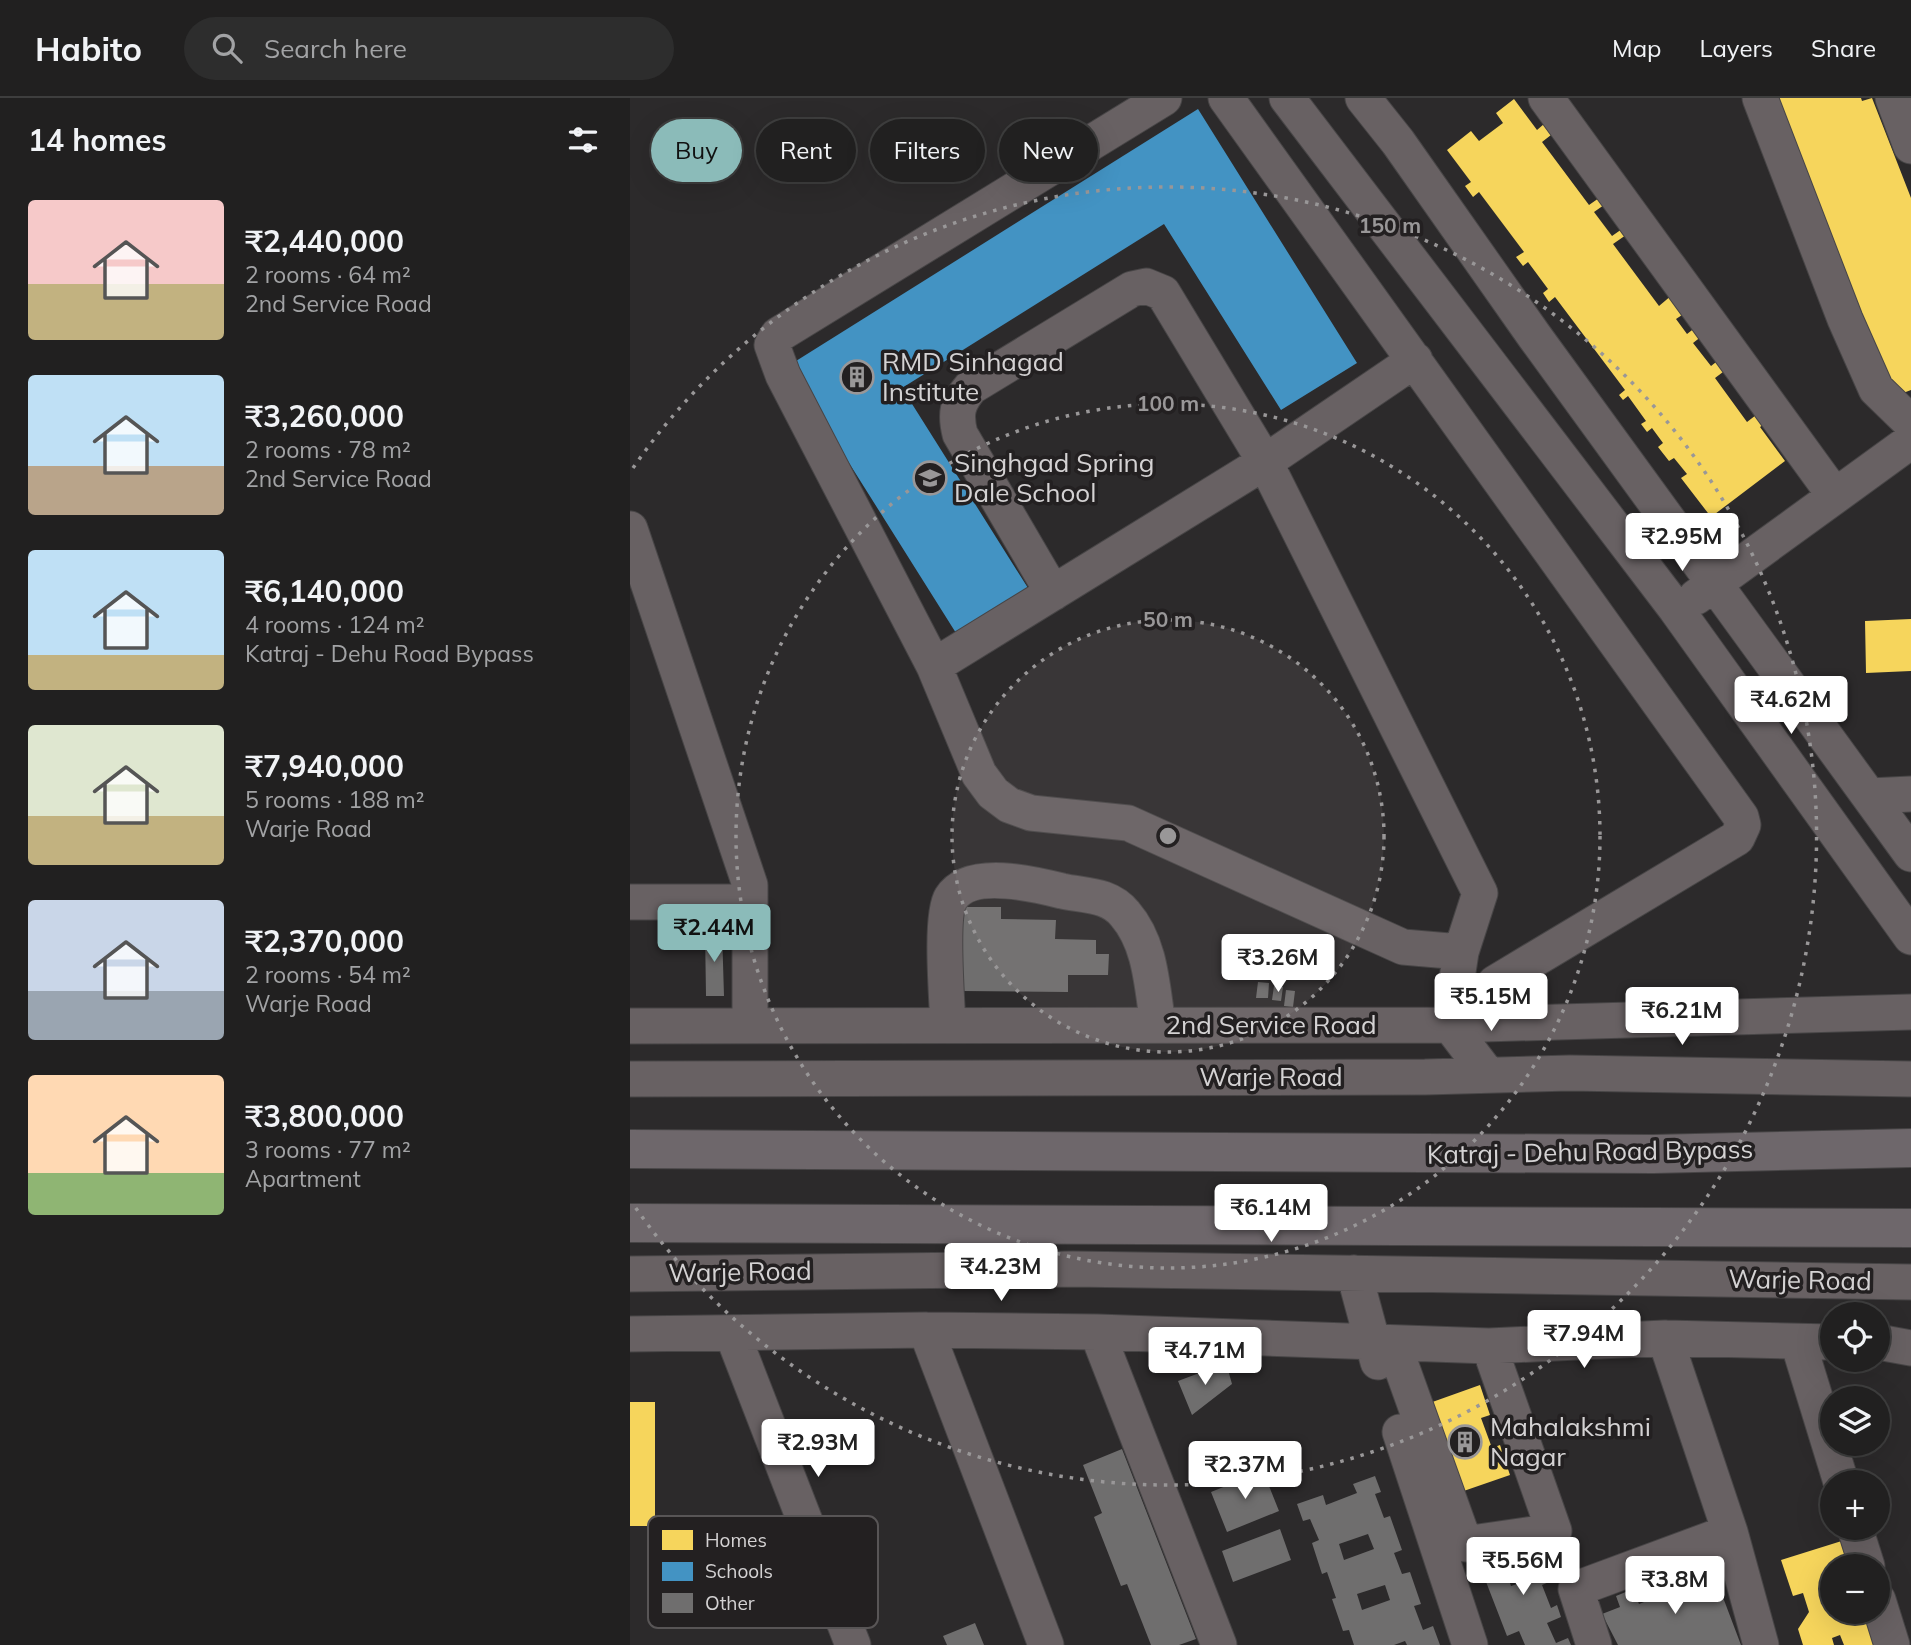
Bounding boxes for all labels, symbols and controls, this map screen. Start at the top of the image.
search box [184,17,674,80]
text: Habito [35,28,142,69]
icon: search [208,29,246,67]
text: Search here [264,32,407,65]
text: Map [1612,33,1661,63]
text: Layers [1699,33,1773,63]
text: Share [1811,33,1876,63]
chip: Buy [651,119,742,182]
chip: Rent [756,119,856,182]
chip: Filters [870,119,985,182]
chip: New [999,119,1098,182]
text: 14 homes [28,121,167,159]
icon: filters [564,121,602,159]
text: 150 m [1359,212,1421,238]
text: ₹2,440,000 [245,222,404,260]
icon: home [84,228,168,312]
text: 2 rooms · 64 m² [245,260,411,289]
text: 2nd Service Road [245,289,432,318]
place label: RMD Sinhagad Institute [882,345,1064,408]
building icon: RMD Sinhagad Institute [838,358,876,396]
text: 100 m [1137,390,1199,416]
text: ₹3,260,000 [245,397,404,435]
icon: home [84,403,168,487]
text: 2 rooms · 78 m² [245,435,411,464]
place label: Singhgad Spring Dale School [954,446,1155,509]
school or university icon: Singhgad Spring Dale School [911,459,949,497]
text: 2nd Service Road [245,464,432,493]
pin: ₹2.95M [1625,514,1739,573]
text: ₹2.95M [1642,521,1722,550]
text: ₹6,140,000 [245,572,404,610]
icon: home [84,578,168,662]
text: 50 m [1143,606,1193,632]
text: 4 rooms · 124 m² [245,610,425,639]
text: Katraj - Dehu Road Bypass [245,639,534,668]
pin: ₹4.62M [1734,676,1848,736]
text: ₹4.62M [1751,684,1831,713]
text: ₹7,940,000 [245,747,404,785]
icon: home [84,753,168,837]
text: 5 rooms · 188 m² [245,785,425,814]
text: Warje Road [245,814,372,843]
centre of rings [1156,824,1180,848]
pin: ₹2.44M [657,904,771,964]
text: ₹2.44M [674,912,754,941]
text: ₹2,370,000 [245,922,404,960]
icon: home [84,928,168,1012]
pin: ₹3.26M [1221,934,1335,994]
text: ₹3.26M [1238,942,1318,971]
text: 2 rooms · 54 m² [245,960,411,989]
pin: ₹5.15M [1434,974,1548,1033]
text: ₹5.15M [1451,981,1531,1010]
pin: ₹6.21M [1625,988,1739,1047]
text: Warje Road [245,989,372,1018]
text: ₹6.21M [1642,995,1722,1024]
street label: 2nd Service Road [1165,1008,1377,1041]
street label: Warje Road [1199,1060,1343,1093]
text: ₹3,800,000 [245,1097,404,1135]
icon: home [84,1103,168,1187]
street label: Katraj - Dehu Road Bypass [1426,1132,1754,1171]
text: 3 rooms · 77 m² [245,1135,411,1164]
text: Apartment [245,1164,361,1193]
pin: ₹6.14M [1214,1184,1328,1244]
text: ₹6.14M [1231,1192,1311,1221]
pin: ₹4.23M [944,1244,1058,1303]
text: ₹4.23M [961,1251,1041,1280]
street label: Warje Road [668,1254,812,1289]
street label: Warje Road [1728,1262,1872,1297]
map controls [1820,1302,1890,1624]
button: locate [1820,1302,1890,1372]
pin: ₹7.94M [1527,1310,1641,1370]
text: ₹7.94M [1544,1318,1624,1347]
pin: ₹4.71M [1148,1328,1262,1387]
text: ₹4.71M [1165,1335,1245,1364]
button: layers [1820,1386,1890,1456]
place label: Mahalakshmi Nagar [1490,1410,1651,1473]
pin: ₹2.93M [761,1420,875,1479]
building icon: Mahalakshmi Nagar [1446,1423,1484,1461]
text: ₹2.93M [778,1427,858,1456]
pin: ₹2.37M [1188,1442,1302,1501]
text: ₹2.37M [1205,1449,1285,1478]
button: + [1820,1470,1890,1540]
legend [648,1516,878,1628]
text: Homes [705,1528,767,1552]
pin: ₹5.56M [1466,1538,1580,1597]
text: ₹5.56M [1483,1545,1563,1574]
button: − [1820,1554,1890,1624]
pin: ₹3.8M [1626,1556,1724,1616]
text: Schools [705,1559,773,1583]
text: ₹3.8M [1641,1564,1709,1593]
text: Other [705,1591,755,1615]

